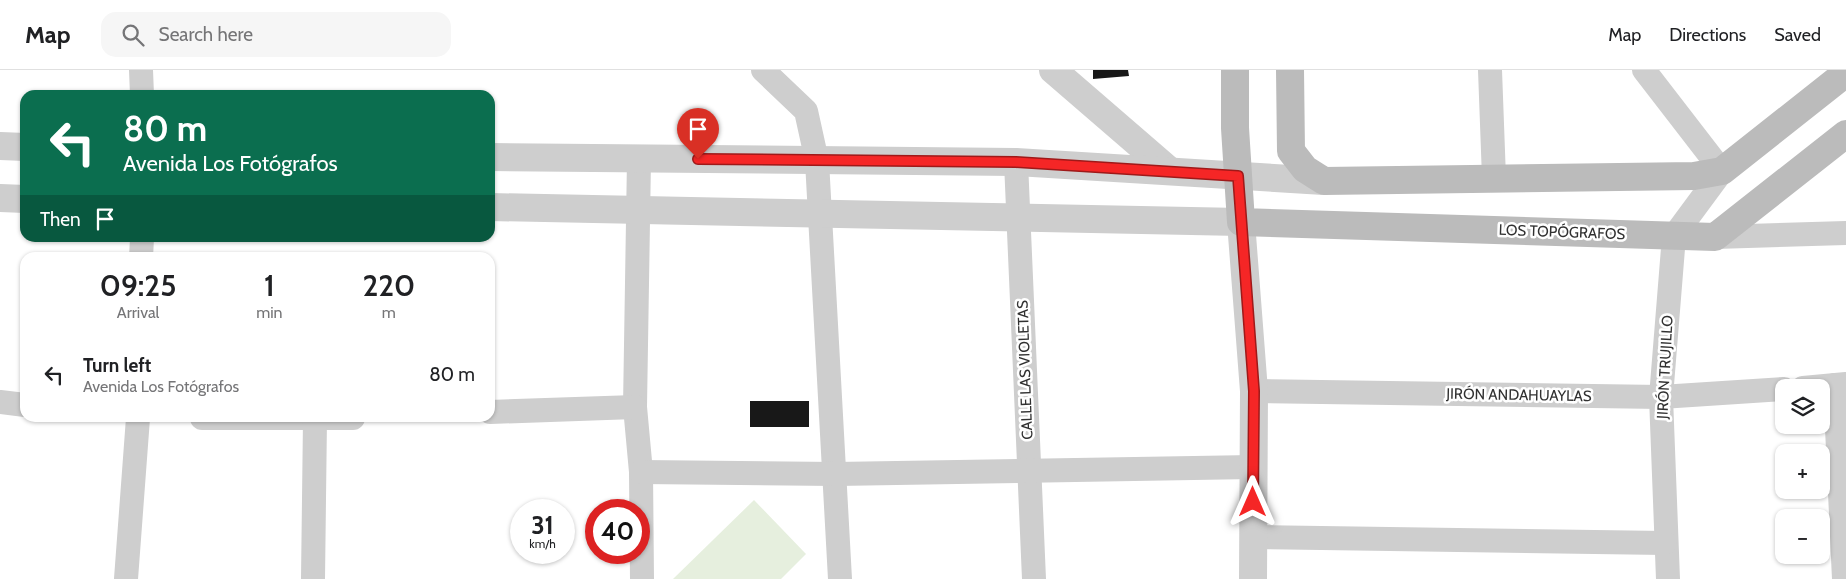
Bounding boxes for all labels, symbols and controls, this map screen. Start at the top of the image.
search box [101,12,451,57]
text: Map [25,20,71,49]
icon: search [119,21,147,49]
text: Search here [159,23,253,46]
text: Map [1608,24,1641,46]
text: Directions [1669,24,1746,46]
text: Saved [1774,24,1821,46]
text: 80 m [123,107,207,150]
pin [677,108,719,159]
icon: left [40,110,105,175]
icon: arrive [684,115,712,143]
text: Avenida Los Fotógrafos [123,150,338,177]
icon: arrive [91,205,119,233]
text: Then [40,208,81,231]
street label: LOS TOPÓGRAFOS [1498,220,1626,243]
text: 09:25 [100,267,176,304]
text: 1 [264,267,275,304]
text: 220 [362,267,415,304]
street label: CALLE LAS VIOLETAS [1014,300,1036,440]
text: Arrival [117,303,159,322]
text: min [256,303,283,322]
text: m [382,303,396,322]
street label: JIRÓN TRUJILLO [1652,315,1677,420]
text: Turn left [83,354,151,377]
icon: left [40,361,68,389]
text: 80 m [429,363,475,386]
text: Avenida Los Fotógrafos [83,377,239,396]
map controls [1775,379,1830,564]
button: layers [1775,379,1830,434]
street label: JIRÓN ANDAHUAYLAS [1445,384,1592,405]
button: + [1775,444,1830,499]
position arrow [1226,475,1278,527]
speed limit sign: 40 [585,499,650,564]
button: − [1775,509,1830,564]
text: 31 [531,510,554,540]
text: km/h [529,536,556,551]

